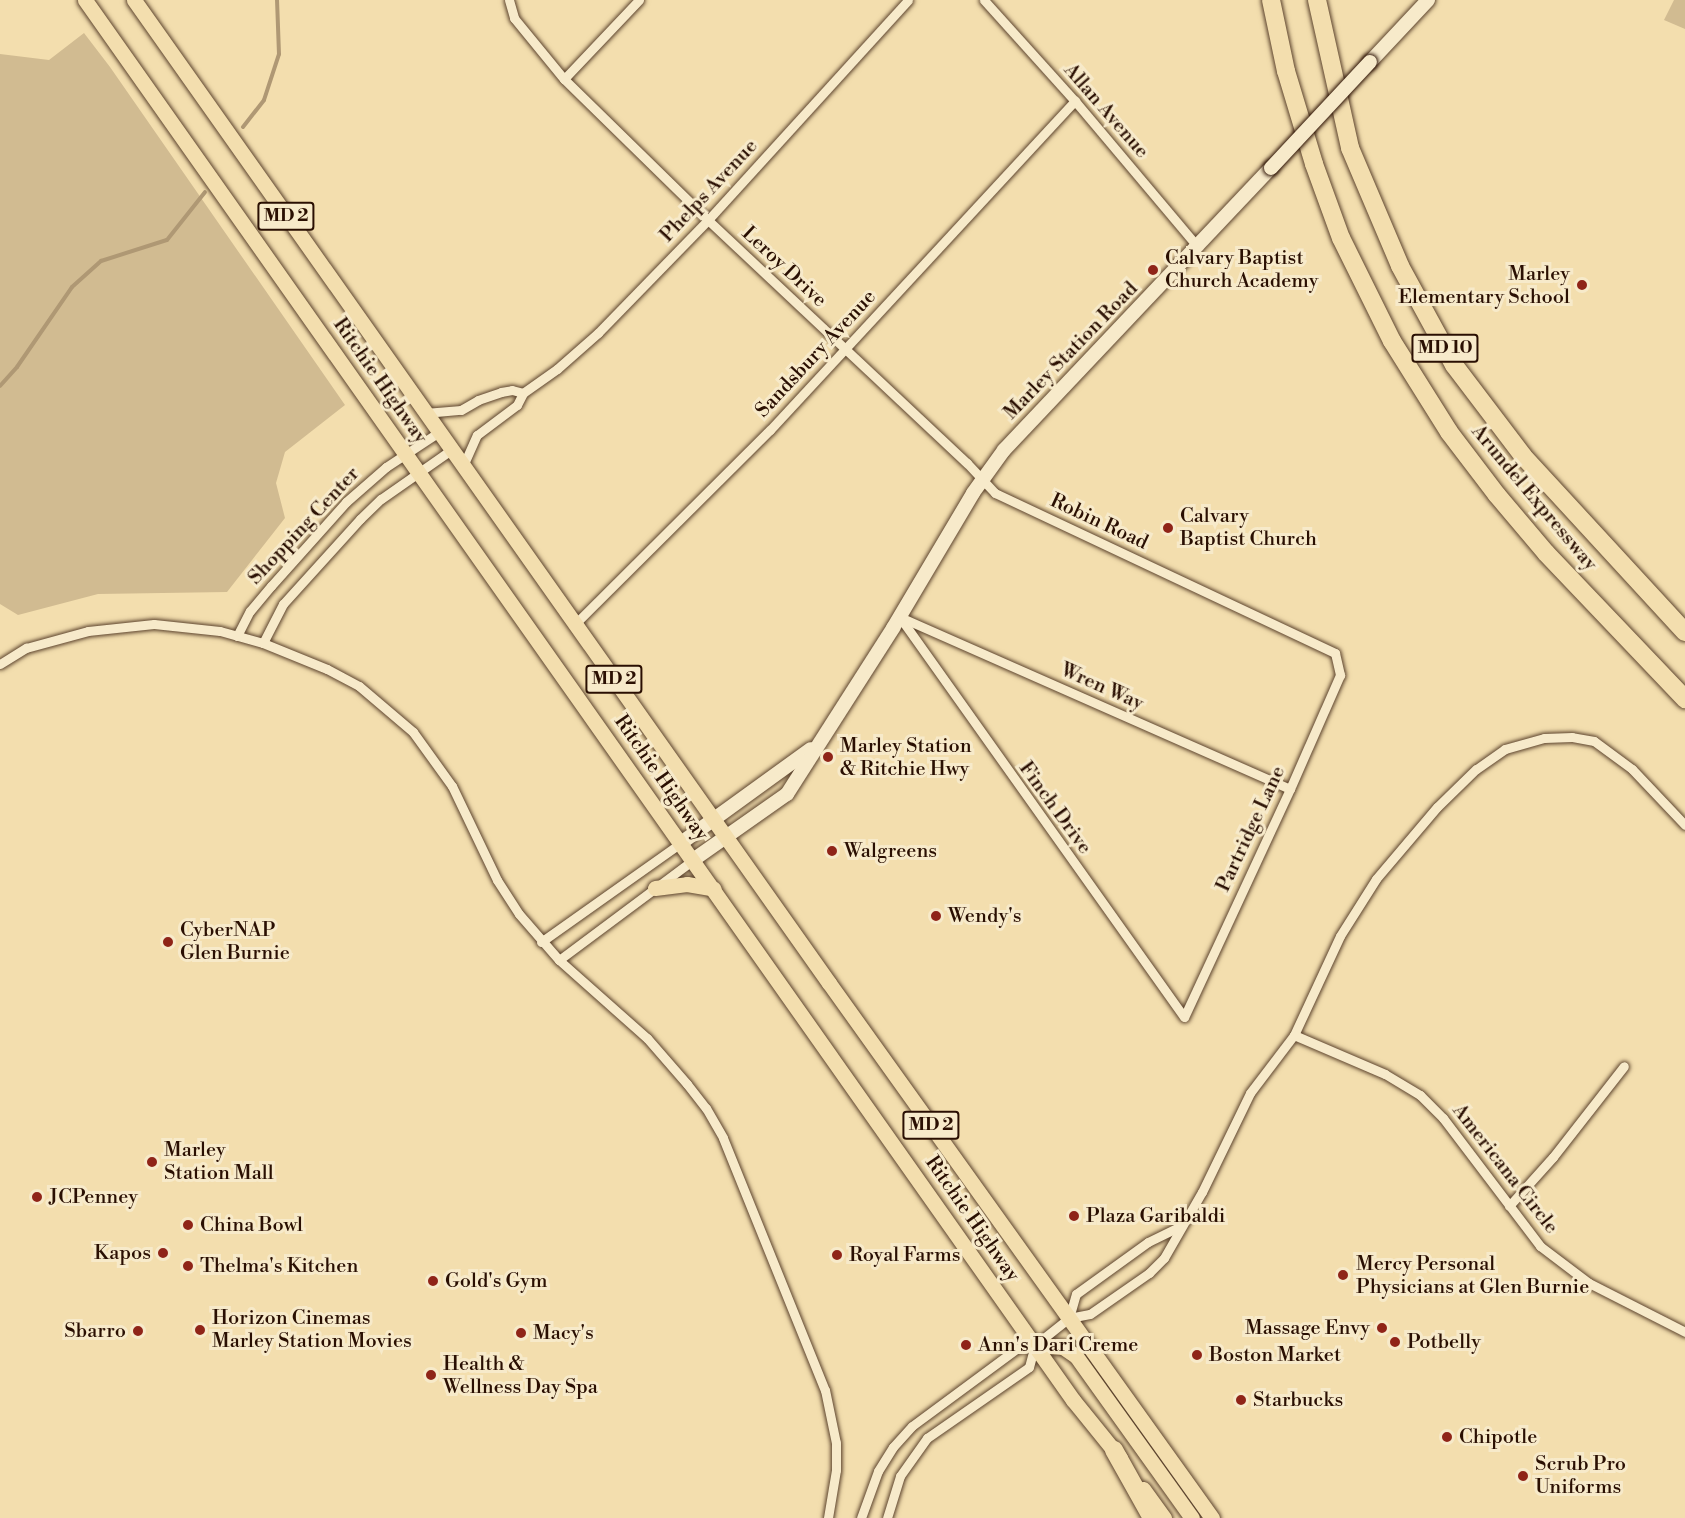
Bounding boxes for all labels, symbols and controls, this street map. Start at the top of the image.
street label: Allan Avenue [1058,59,1154,163]
street label: Phelps Avenue [655,135,763,247]
road number: MD 2 [256,201,316,231]
street label: Leroy Drive [737,222,831,312]
place label: Calvary Baptist Church Academy [1165,246,1318,293]
place label: Marley Elementary School [1398,262,1570,309]
marker: Calvary Baptist Church Academy [1146,263,1160,277]
street label: Marley Station Road [999,277,1143,425]
marker: Marley Elementary School [1575,278,1589,292]
street label: Sandsbury Avenue [751,285,881,423]
street label: Ritchie Highway [328,313,432,449]
road number: MD 10 [1410,333,1480,363]
street label: Arundel Expressway [1466,420,1602,576]
street label: Shopping Center [243,462,365,590]
street label: Robin Road [1046,489,1152,555]
place label: Calvary Baptist Church [1180,504,1317,551]
marker: Calvary Baptist Church [1161,521,1175,535]
street label: Wren Way [1057,658,1147,716]
road number: MD 2 [584,664,644,694]
street label: Ritchie Highway [609,710,713,846]
place label: Marley Station & Ritchie Hwy [840,734,972,781]
marker: Marley Station & Ritchie Hwy [821,750,835,764]
street label: Finch Drive [1013,757,1097,859]
street label: Partridge Lane [1211,762,1291,896]
place label: Walgreens [844,839,937,863]
marker: Walgreens [825,844,839,858]
place label: Wendy's [948,904,1021,928]
marker: Wendy's [929,909,943,923]
place label: CyberNAP Glen Burnie [180,918,290,965]
marker: CyberNAP Glen Burnie [161,935,175,949]
street label: Americana Circle [1447,1099,1563,1239]
road number: MD 2 [901,1110,961,1140]
place label: Marley Station Mall [164,1138,274,1185]
street label: Ritchie Highway [920,1151,1024,1287]
marker: Marley Station Mall [145,1155,159,1169]
place label: JCPenney [49,1185,138,1209]
marker: JCPenney [30,1190,44,1204]
place label: Plaza Garibaldi [1086,1204,1225,1228]
marker: Plaza Garibaldi [1067,1209,1081,1223]
place label: China Bowl [200,1213,303,1237]
marker: China Bowl [181,1218,195,1232]
place label: Kapos [94,1241,151,1265]
place label: Royal Farms [849,1243,961,1267]
marker: Kapos [156,1246,170,1260]
marker: Royal Farms [830,1248,844,1262]
place label: Mercy Personal Physicians at Glen Burnie [1356,1252,1589,1299]
place label: Thelma's Kitchen [200,1254,358,1278]
marker: Thelma's Kitchen [181,1259,195,1273]
marker: Mercy Personal Physicians at Glen Burnie [1334,1266,1352,1284]
place label: Gold's Gym [445,1269,548,1293]
marker: Gold's Gym [426,1274,440,1288]
place label: Horizon Cinemas Marley Station Movies [212,1306,412,1353]
place label: Massage Envy [1245,1316,1370,1340]
place label: Sbarro [64,1319,126,1343]
place label: Macy's [533,1321,594,1345]
marker: Massage Envy [1375,1321,1389,1335]
marker: Horizon Cinemas Marley Station Movies [193,1323,207,1337]
marker: Sbarro [131,1324,145,1338]
marker: Macy's [514,1326,528,1340]
place label: Potbelly [1407,1330,1481,1354]
place label: Ann's Dari Creme [978,1333,1138,1357]
marker: Potbelly [1388,1335,1402,1349]
marker: Ann's Dari Creme [959,1338,973,1352]
place label: Boston Market [1209,1343,1341,1367]
marker: Boston Market [1190,1348,1204,1362]
place label: Health & Wellness Day Spa [443,1352,598,1399]
marker: Health & Wellness Day Spa [424,1368,438,1382]
place label: Starbucks [1253,1388,1343,1412]
marker: Starbucks [1234,1393,1248,1407]
place label: Chipotle [1459,1425,1537,1449]
marker: Chipotle [1440,1430,1454,1444]
place label: Scrub Pro Uniforms [1535,1452,1626,1499]
marker: Scrub Pro Uniforms [1516,1469,1530,1483]

